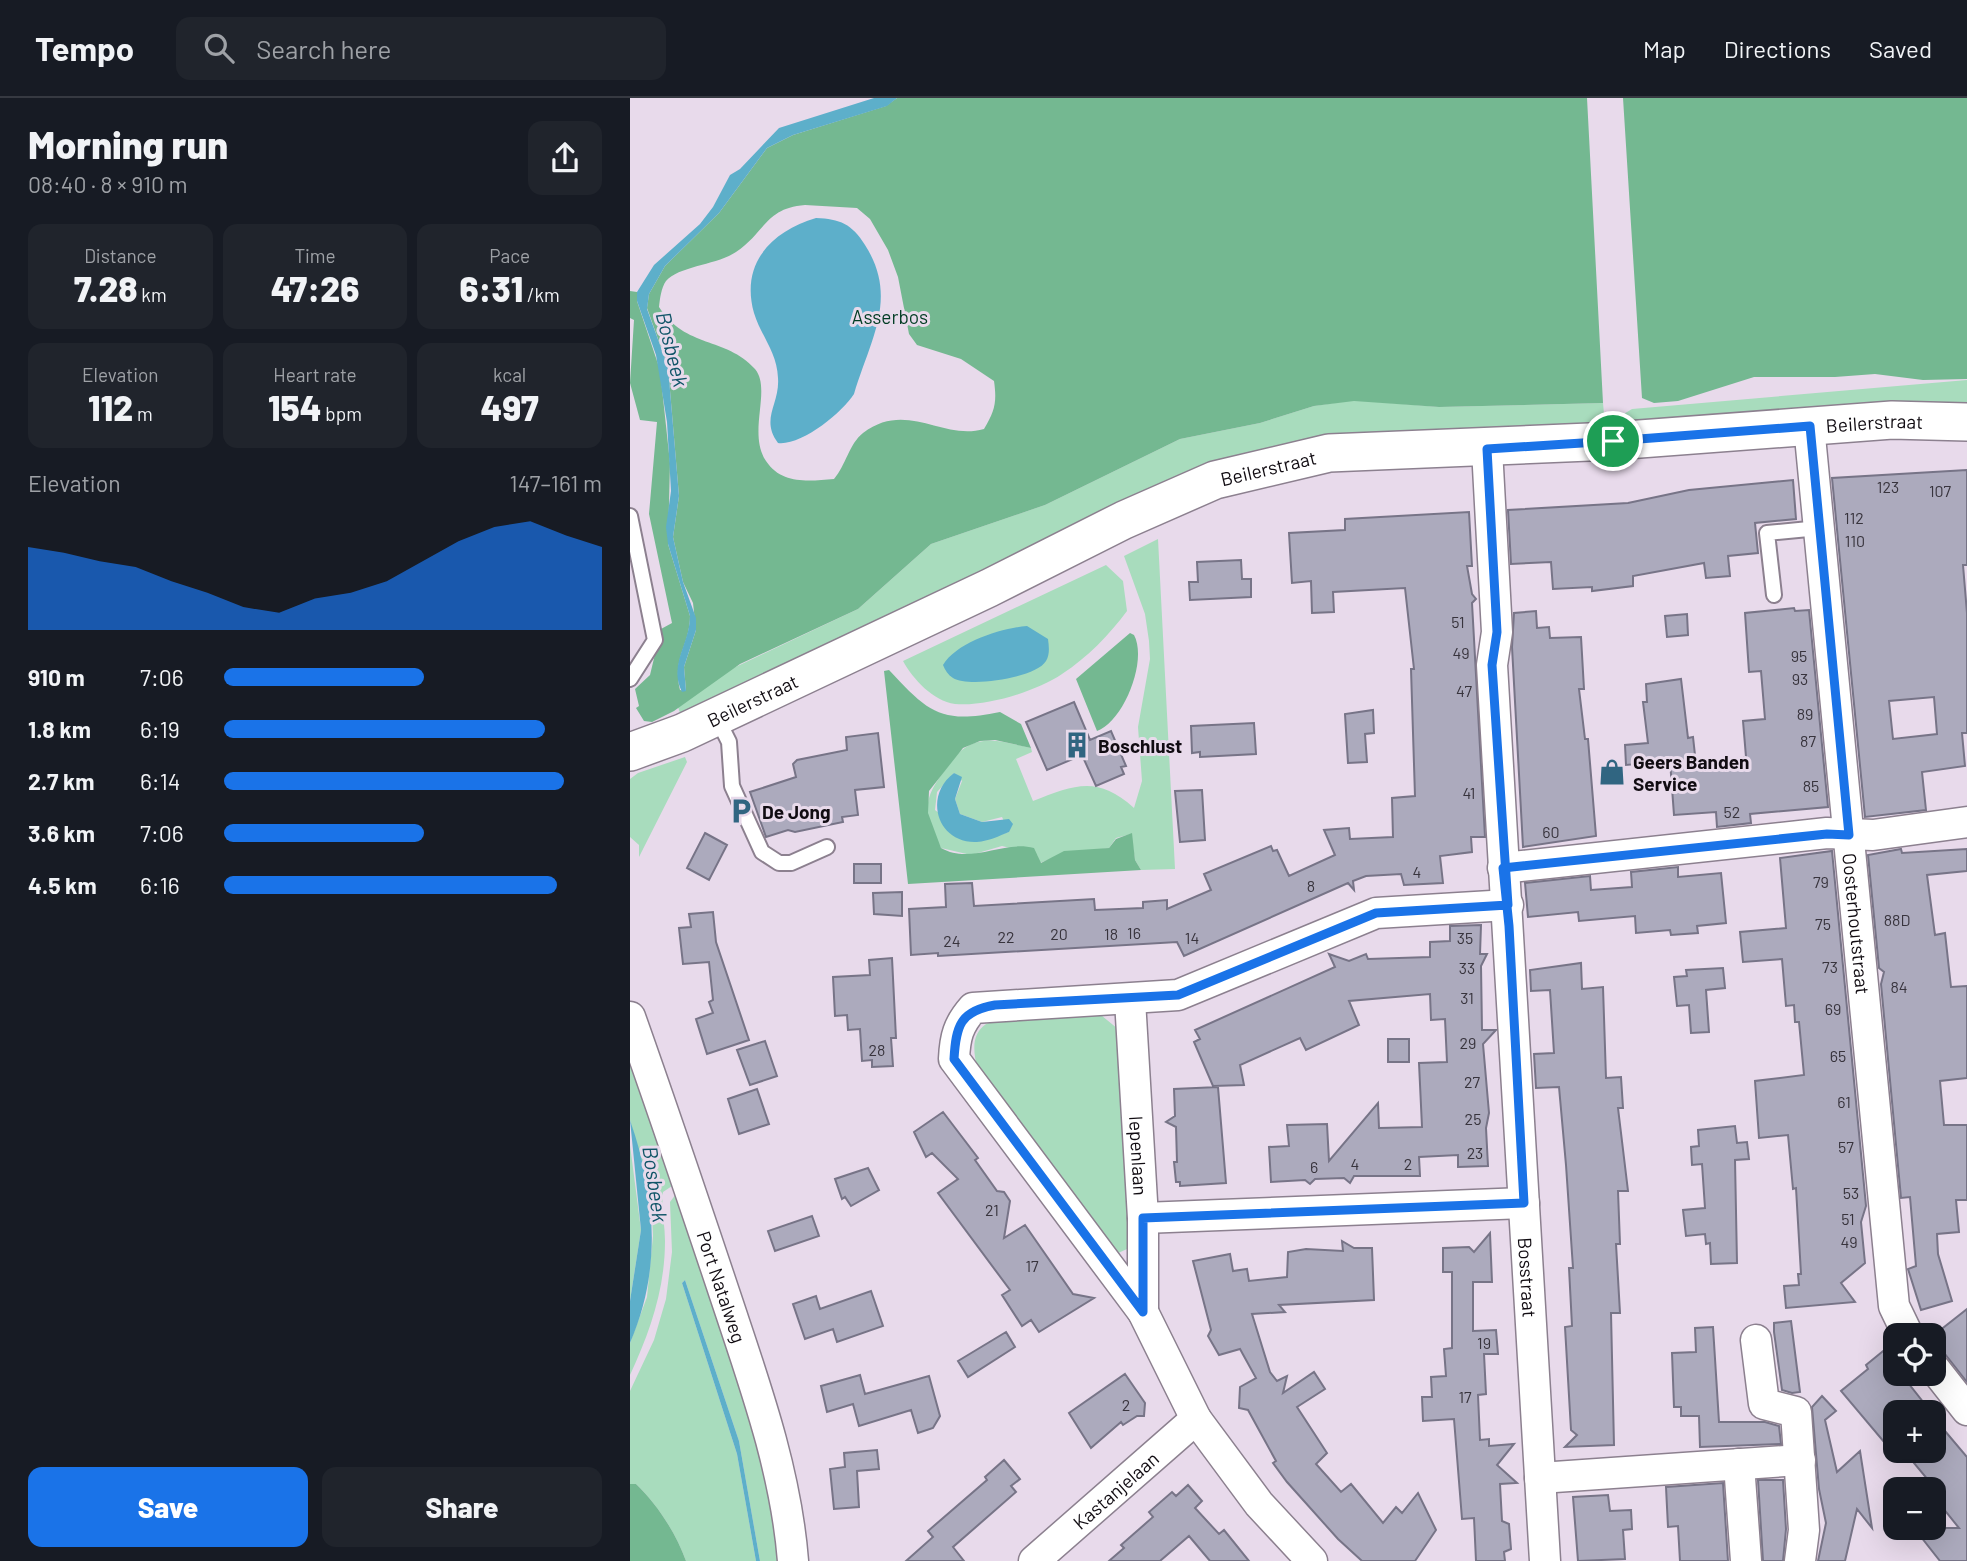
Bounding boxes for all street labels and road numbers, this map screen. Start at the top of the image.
street label: Beilerstraat [1825,408,1923,436]
street label: Beilerstraat [1218,445,1318,490]
street label: Beilerstraat [703,669,801,731]
street label: Oosterhoutstraat [1839,852,1875,995]
street label: Iepenlaan [1125,1115,1153,1196]
street label: Port Natalweg [693,1228,752,1346]
street label: Bosstraat [1514,1236,1542,1318]
street label: Kastanjelaan [1068,1446,1163,1533]

